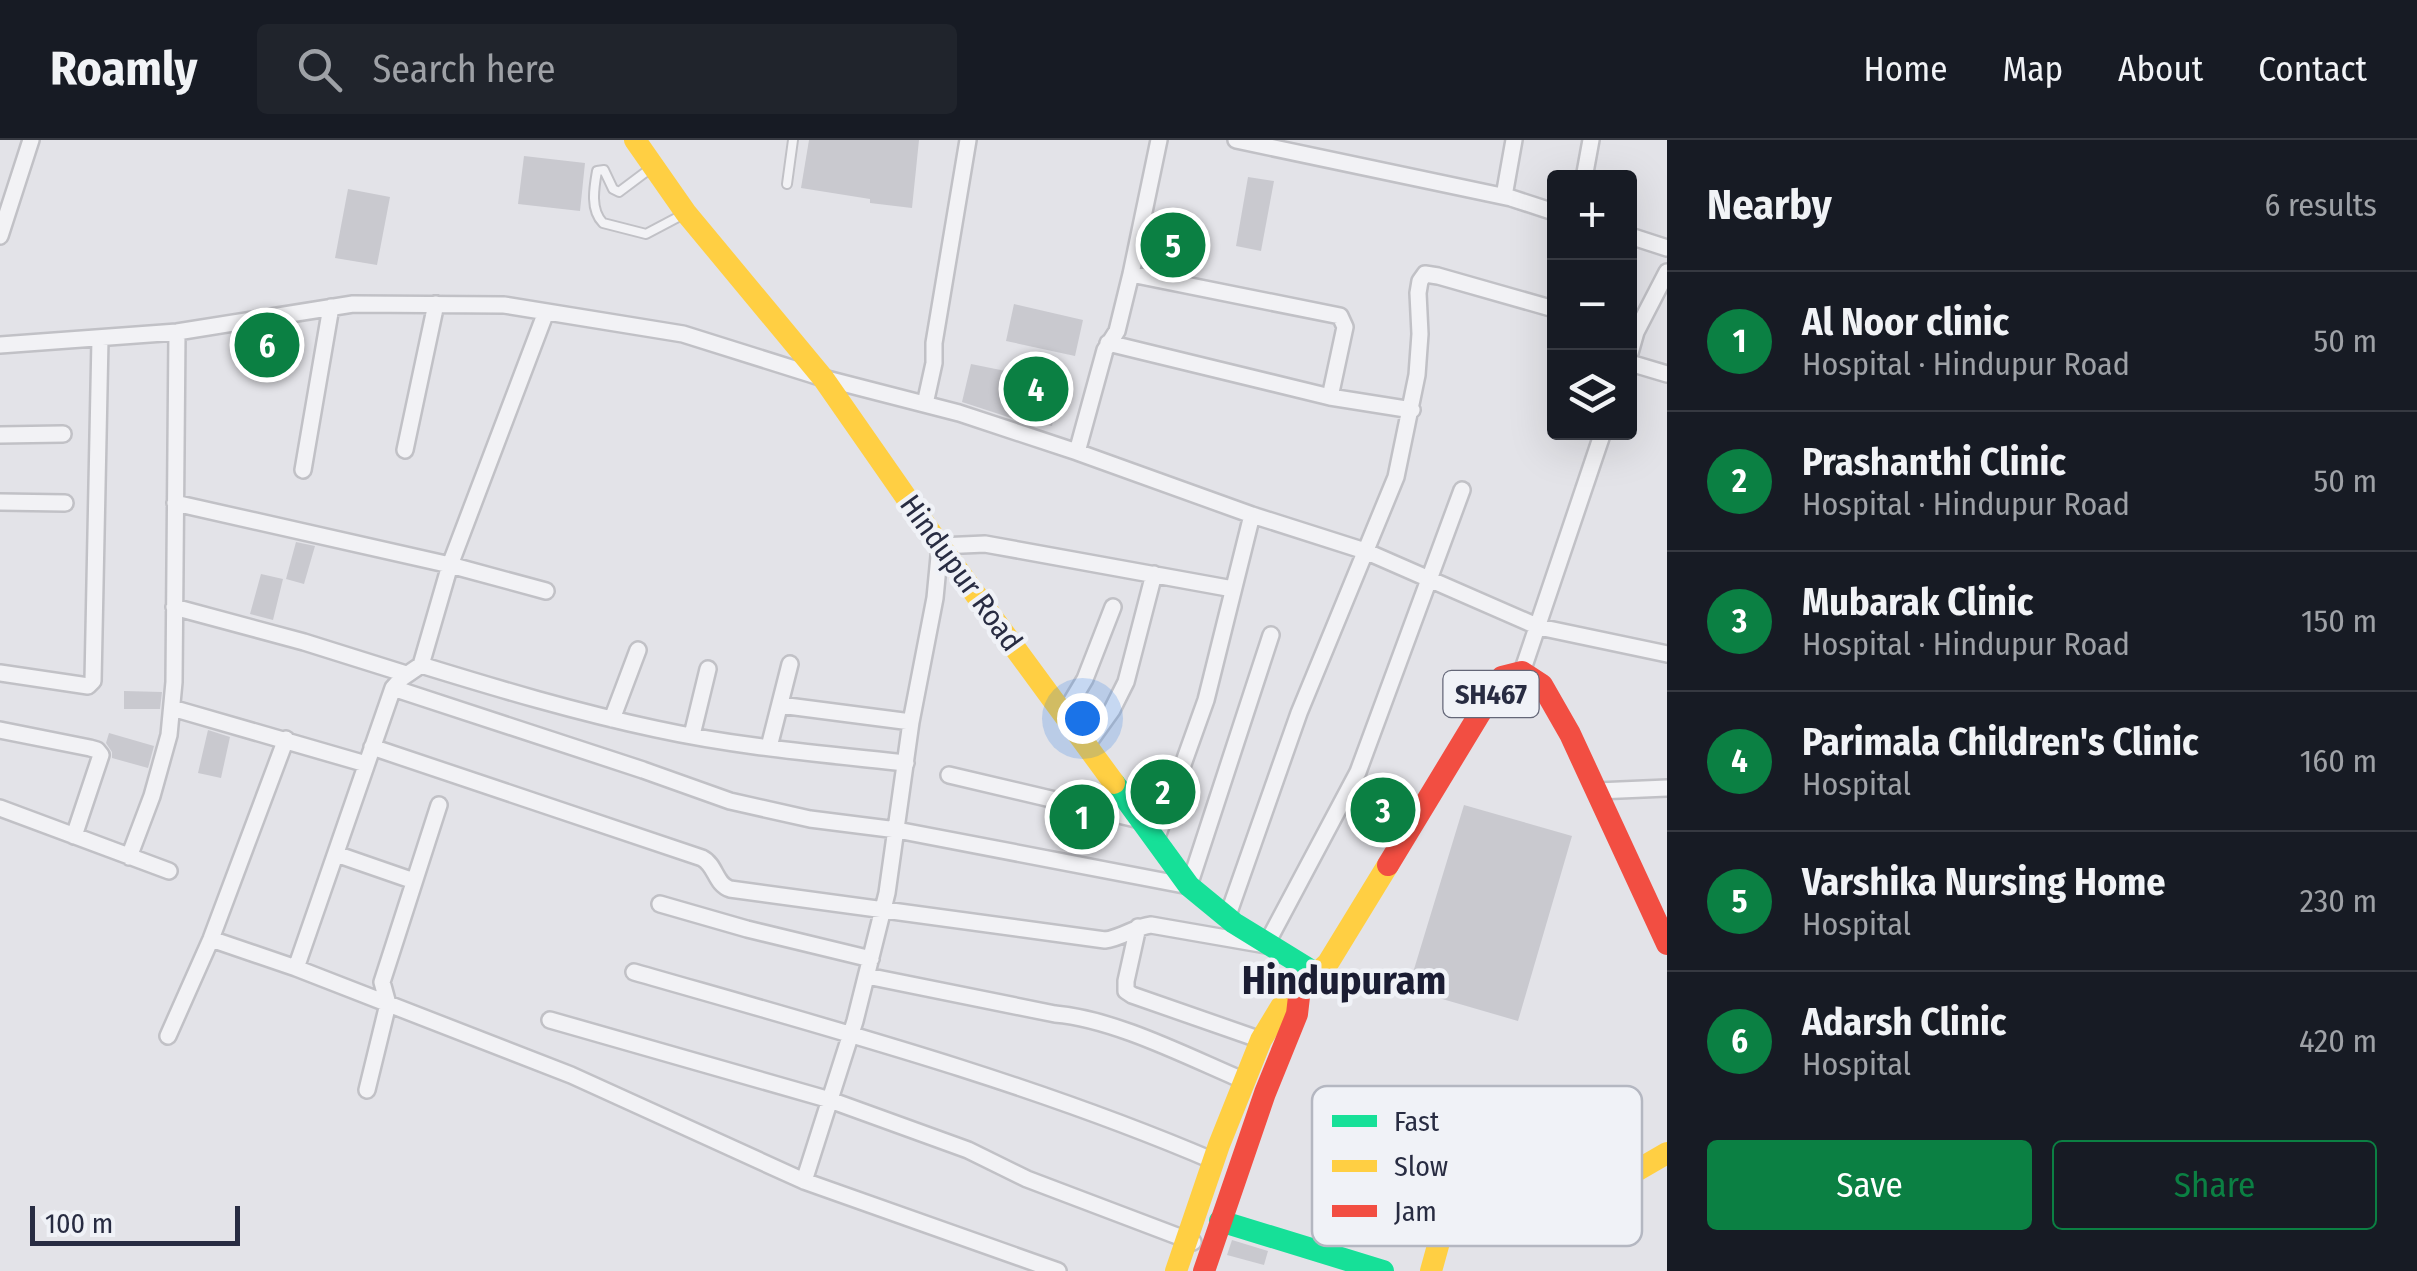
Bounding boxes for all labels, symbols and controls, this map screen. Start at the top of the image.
search box [257,24,957,114]
text: Roamly [50,40,197,98]
icon: search [292,42,347,97]
text: Search here [372,46,556,92]
text: Home [1864,48,1947,90]
text: Map [2002,48,2063,90]
text: About [2118,48,2203,90]
text: Contact [2258,48,2367,90]
map controls [1547,170,1637,440]
button: + [1547,170,1637,260]
text: Nearby [1707,180,1832,230]
text: 6 results [2265,186,2377,224]
pin: 5 [1140,208,1206,282]
button: − [1547,260,1637,350]
text: Al Noor clinic [1802,299,2009,345]
pin: 6 [234,308,300,382]
text: 1 [1733,322,1746,360]
text: 50 m [2314,322,2377,360]
text: Hospital · Hindupur Road [1802,345,2130,383]
button: layers [1547,350,1637,440]
pin: 4 [1004,352,1068,426]
text: Prashanthi Clinic [1802,439,2066,485]
text: 2 [1732,462,1747,500]
text: 50 m [2314,462,2377,500]
text: Hospital · Hindupur Road [1802,485,2130,523]
street label: Hindupur Road [892,488,1030,658]
text: Mubarak Clinic [1802,579,2033,625]
text: 3 [1732,602,1747,640]
text: 150 m [2301,602,2377,640]
text: Hospital · Hindupur Road [1802,625,2130,663]
road number: SH467 [1444,671,1538,717]
your location [1057,693,1108,744]
text: Parimala Children's Clinic [1802,719,2199,765]
text: 4 [1731,742,1748,780]
text: 160 m [2300,742,2377,780]
pin: 2 [1130,754,1196,830]
text: Hospital [1802,765,1911,803]
pin: 3 [1350,772,1416,848]
pin: 1 [1050,780,1114,854]
text: Varshika Nursing Home [1802,859,2165,905]
text: 5 [1732,882,1747,920]
text: 230 m [2300,882,2377,920]
text: Hospital [1802,905,1911,943]
district label: Hindupuram [1242,957,1446,1005]
text: Adarsh Clinic [1802,999,2006,1045]
text: 6 [1731,1022,1748,1060]
text: 420 m [2299,1022,2377,1060]
text: Hospital [1802,1045,1911,1083]
legend [1312,1086,1642,1246]
text: Fast [1394,1105,1440,1138]
button: Save [1707,1140,2032,1230]
button: Share [2052,1140,2377,1230]
text: Slow [1394,1150,1448,1183]
text: Jam [1394,1195,1437,1228]
scale bar [30,1201,240,1246]
text: 100 m [45,1207,113,1240]

